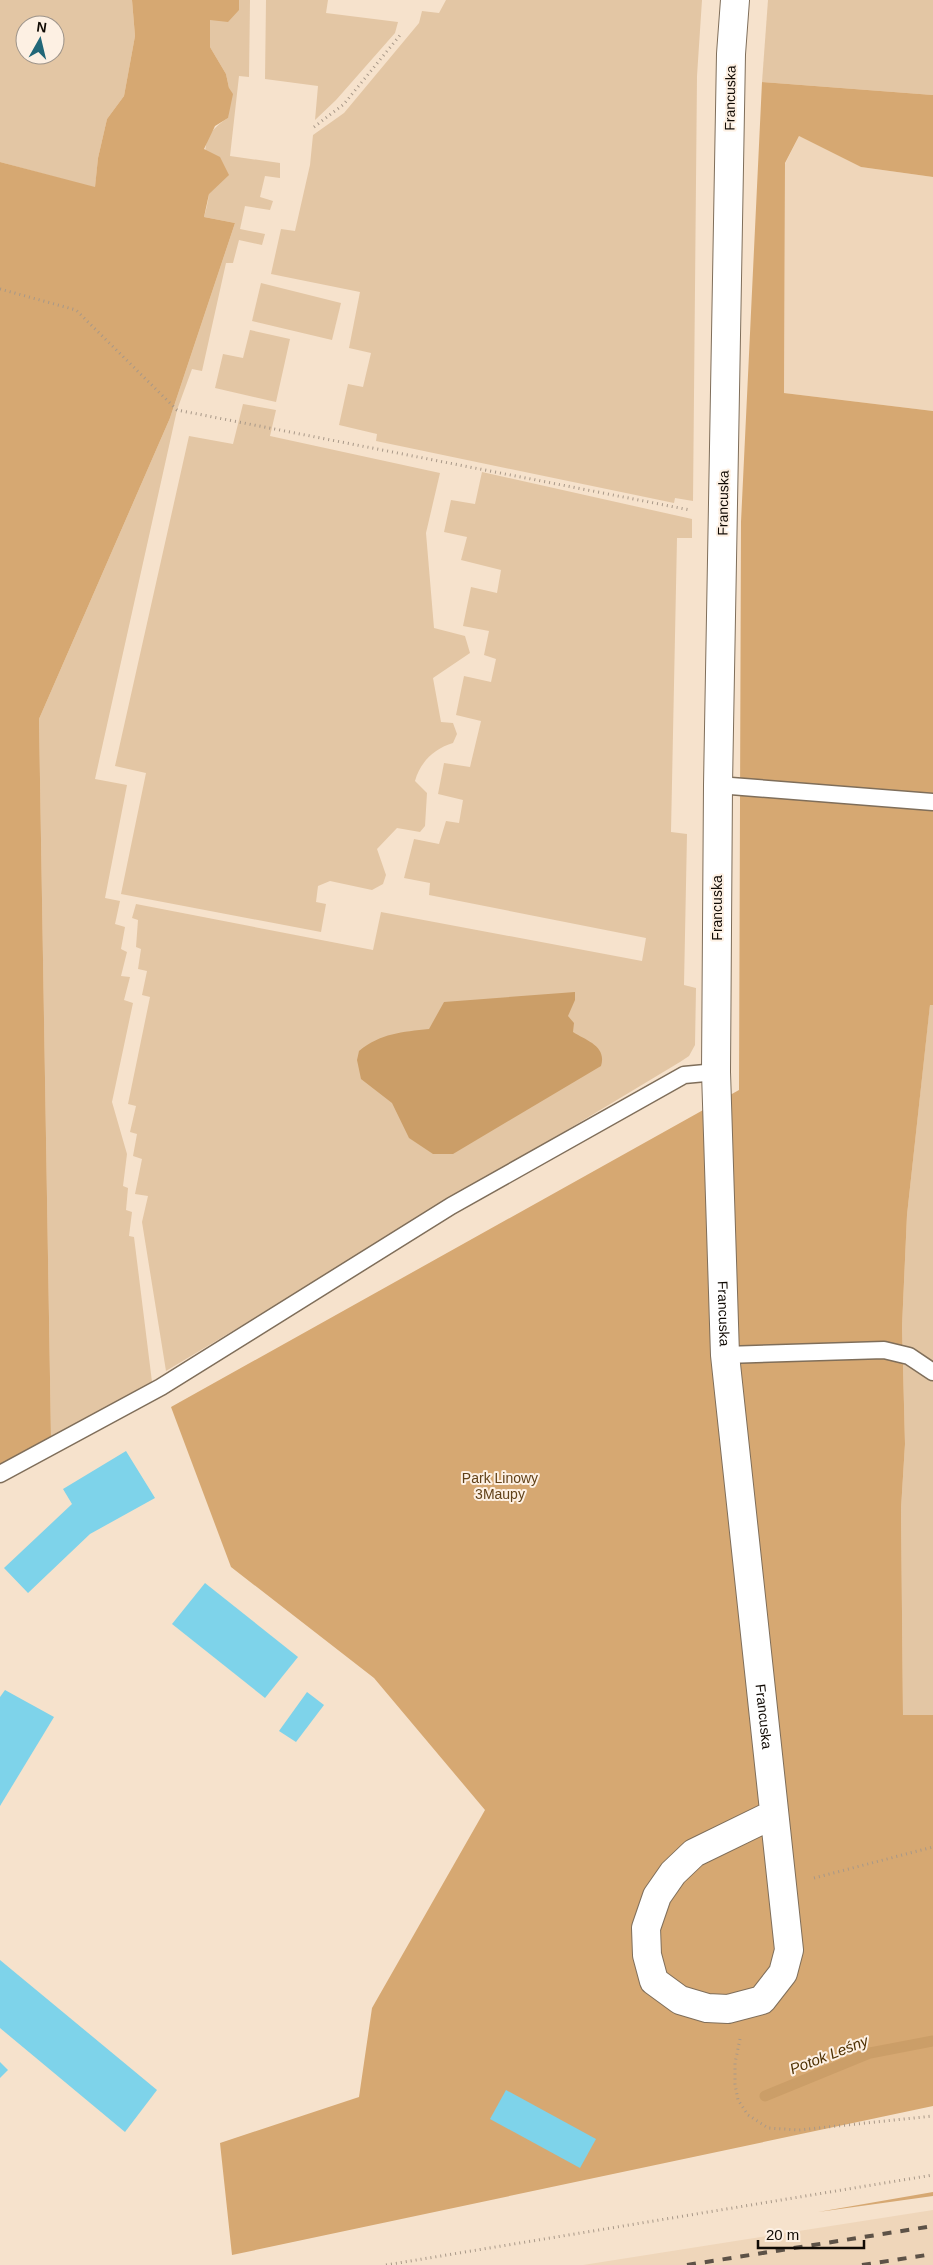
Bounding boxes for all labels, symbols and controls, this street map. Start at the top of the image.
north arrow [15,15,65,65]
text: N [36,18,48,36]
street label: Francuska [721,65,739,131]
street label: Francuska [714,470,732,536]
street label: Francuska [709,875,725,941]
street label: Francuska [715,1281,733,1347]
park label: Park Linowy 3Maupy [462,1470,538,1502]
street label: Francuska [752,1683,775,1750]
water label: Potok Leśny [787,2031,872,2077]
scale bar [758,2218,864,2250]
text: 20 m [766,2226,799,2243]

